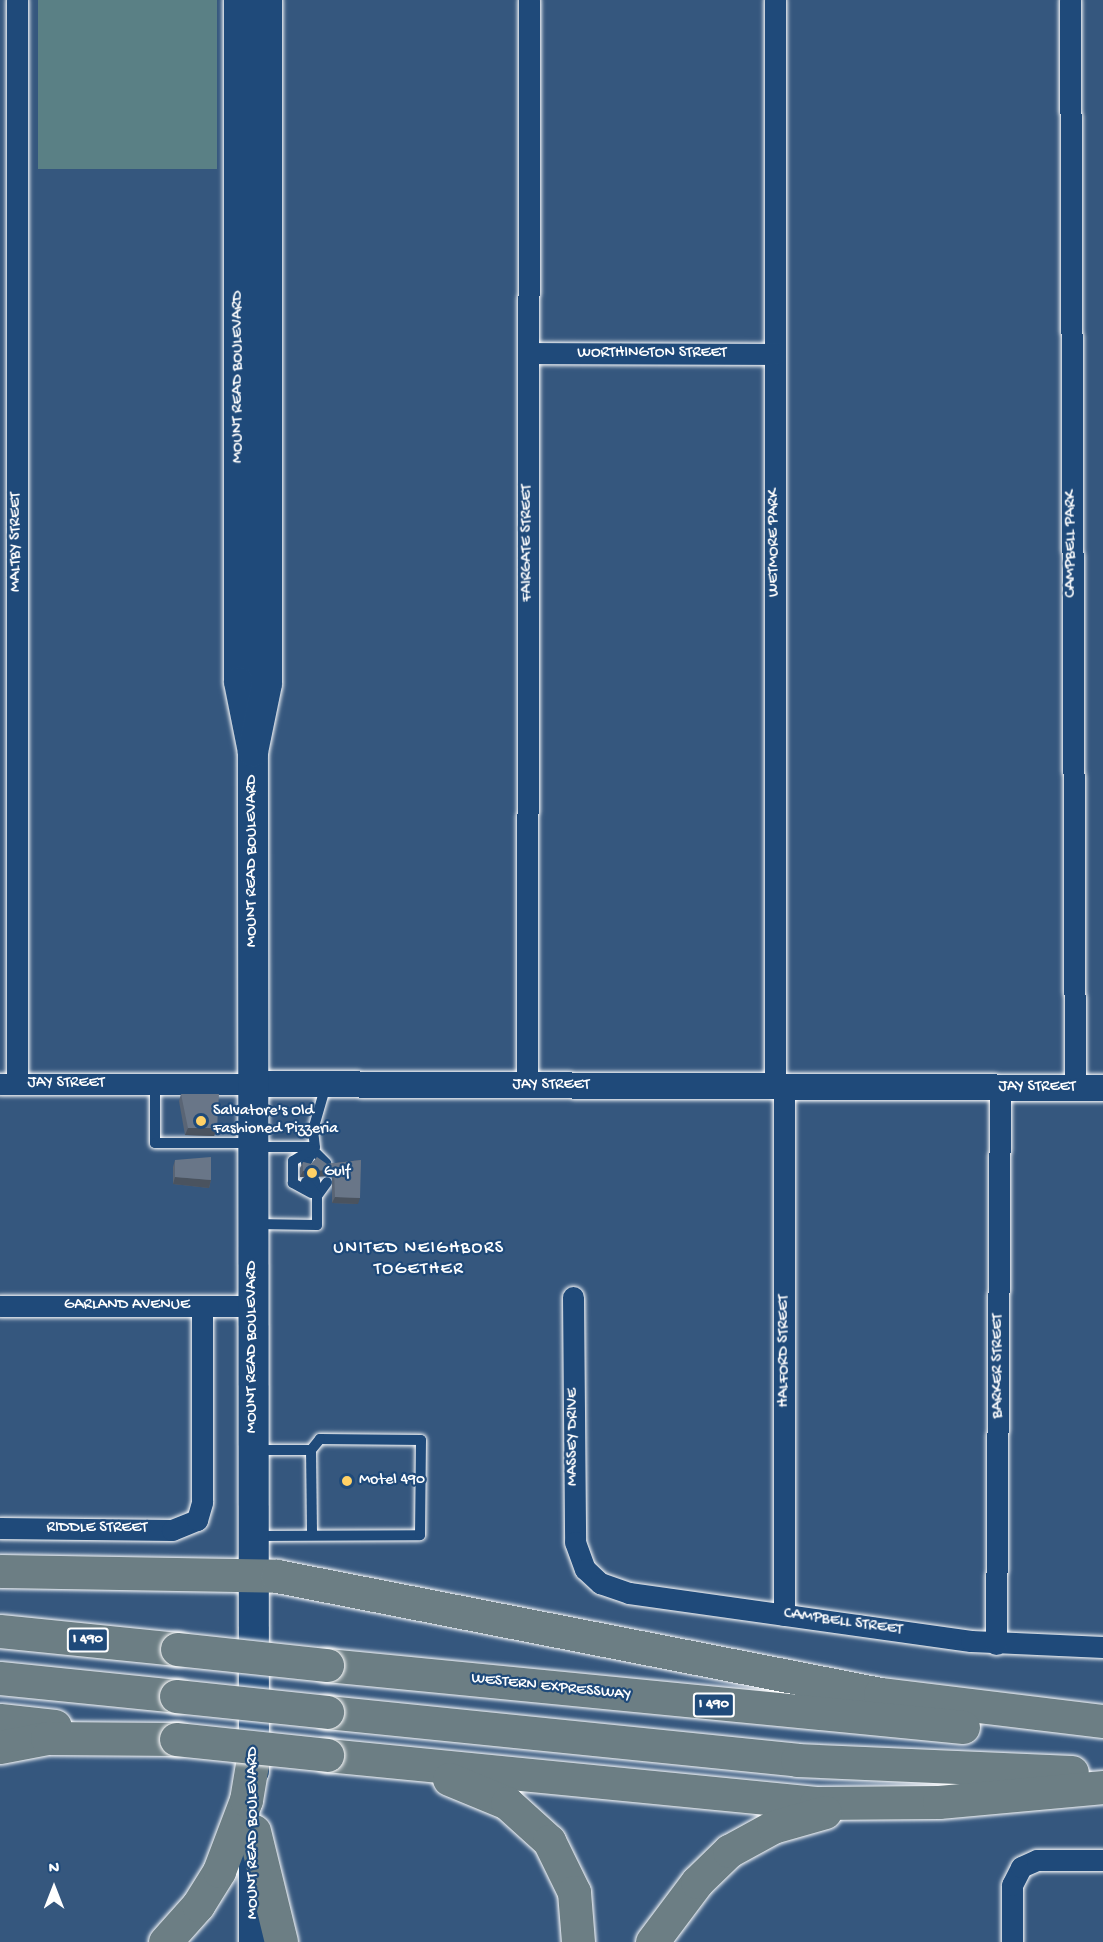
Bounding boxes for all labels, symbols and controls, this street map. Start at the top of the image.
street label: MOUNT READ BOULEVARD [229,291,249,463]
street label: WORTHINGTON STREET [577,344,727,364]
street label: FAIRGATE STREET [518,484,538,602]
street label: WETMORE PARK [765,489,785,597]
street label: CAMPBELL PARK [1062,490,1082,598]
street label: MALTBY STREET [7,492,27,592]
street label: MOUNT READ BOULEVARD [243,775,263,947]
street label: JAY STREET [27,1074,105,1094]
street label: JAY STREET [512,1076,590,1096]
street label: JAY STREET [998,1078,1076,1098]
place label: Salvatore's Old Fashioned Pizzeria [213,1102,338,1140]
marker: Salvatore's Old Fashioned Pizzeria [194,1114,208,1128]
place label: Gulf [324,1163,350,1183]
marker: Gulf [305,1166,319,1180]
district label: UNITED NEIGHBORS TOGETHER [333,1239,505,1282]
street label: MOUNT READ BOULEVARD [243,1261,263,1433]
street label: HALFORD STREET [775,1295,795,1407]
street label: GARLAND AVENUE [64,1296,190,1316]
street label: BARKER STREET [989,1313,1009,1419]
street label: MASSEY DRIVE [564,1388,584,1486]
place label: Motel 490 [359,1471,425,1491]
marker: Motel 490 [340,1474,354,1488]
street label: RIDDLE STREET [47,1519,147,1539]
street label: CAMPBELL STREET [782,1605,904,1641]
road number: I 490 [66,1628,110,1652]
street label: WESTERN EXPRESSWAY [470,1670,632,1706]
road number: I 490 [692,1693,736,1717]
street label: MOUNT READ BOULEVARD [244,1747,264,1919]
north arrow [24,1858,84,1918]
text: N [49,1860,59,1879]

